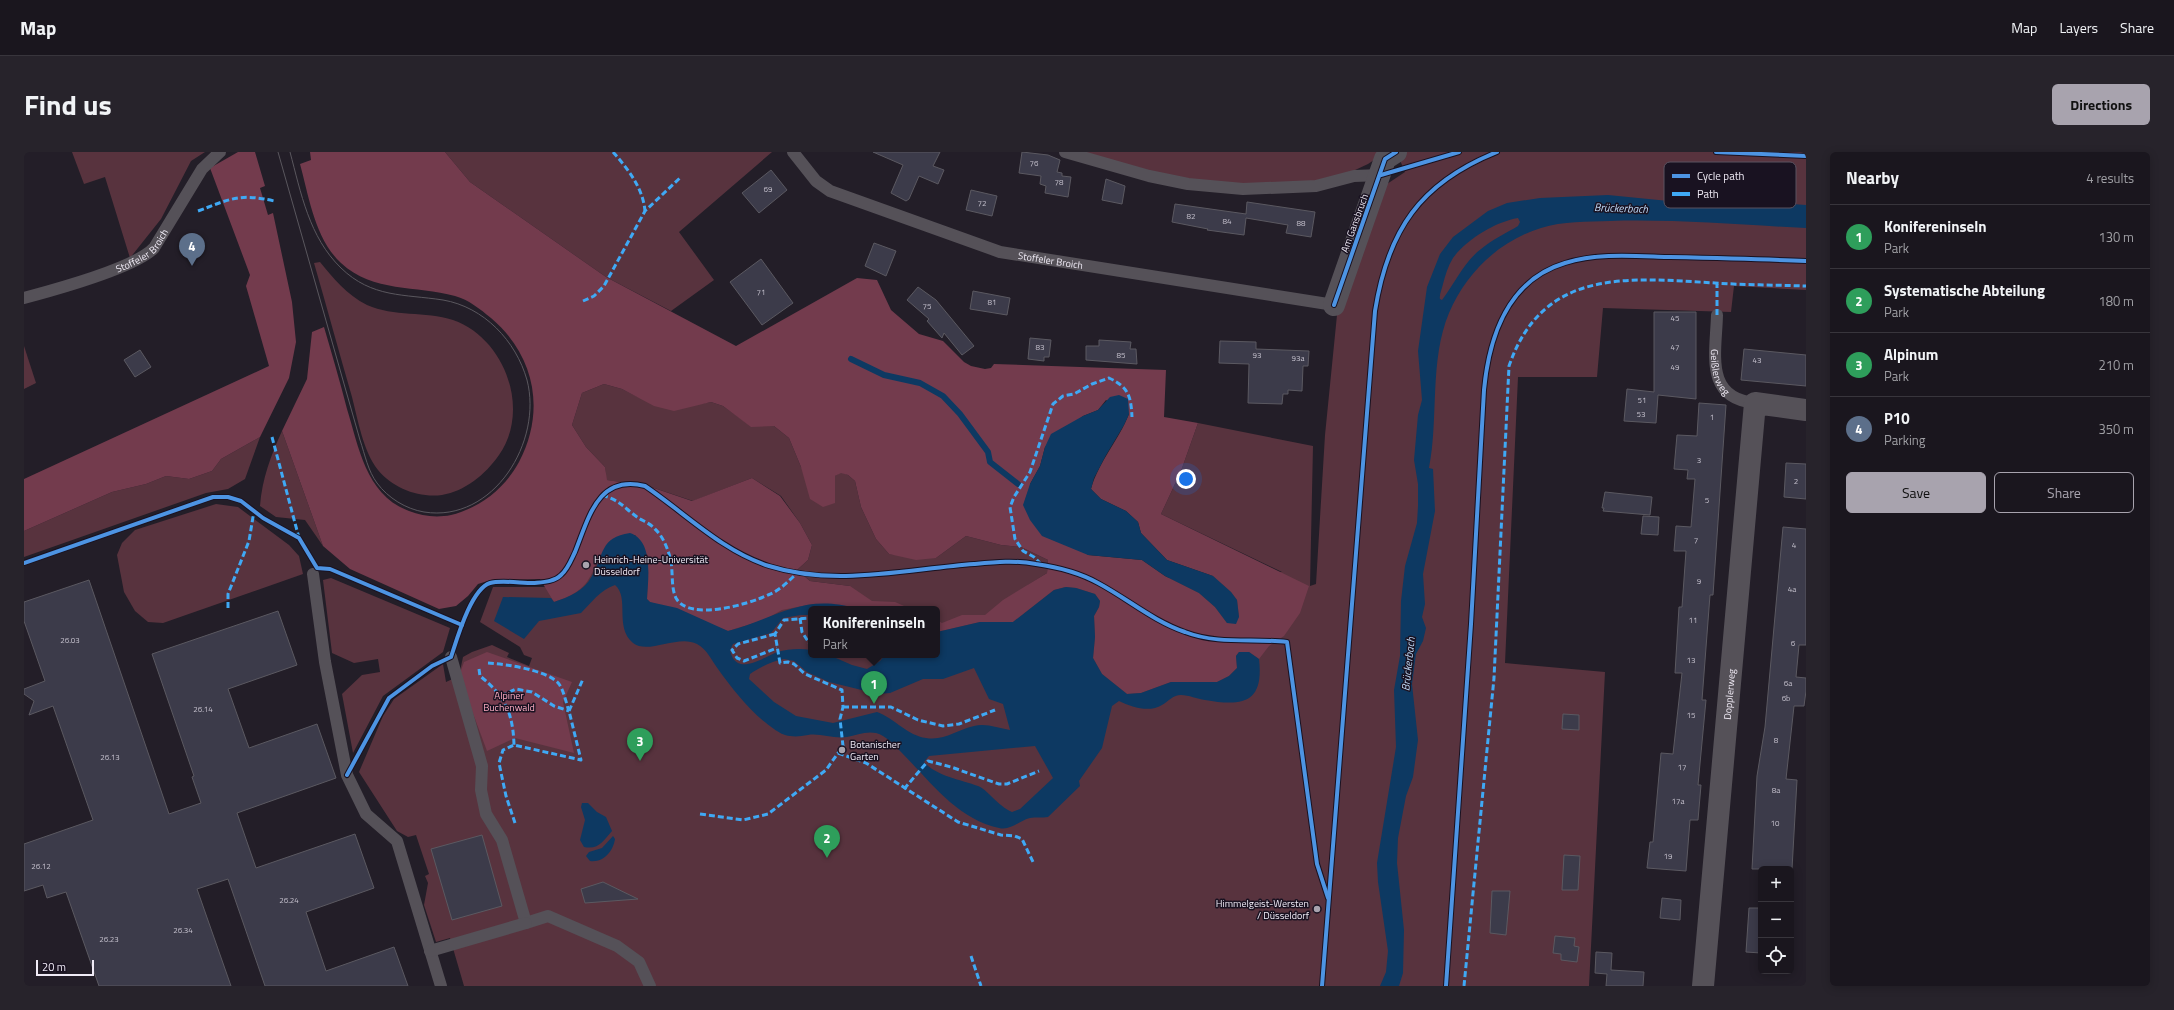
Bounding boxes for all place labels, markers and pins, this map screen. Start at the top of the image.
pin: 4 [179,233,205,266]
place label: Heinrich-Heine-Universität Düsseldorf [594,552,708,579]
marker: Heinrich-Heine-Universität Düsseldorf [581,560,591,570]
pin: 1 [861,671,887,704]
pin: 3 [627,728,653,761]
place label: Botanischer Garten [850,737,901,764]
marker: Botanischer Garten [837,745,847,755]
pin: 2 [814,825,840,858]
place label: Himmelgeist-Wersten / Düsseldorf [1216,896,1310,923]
marker: Himmelgeist-Wersten / Düsseldorf [1312,904,1322,914]

